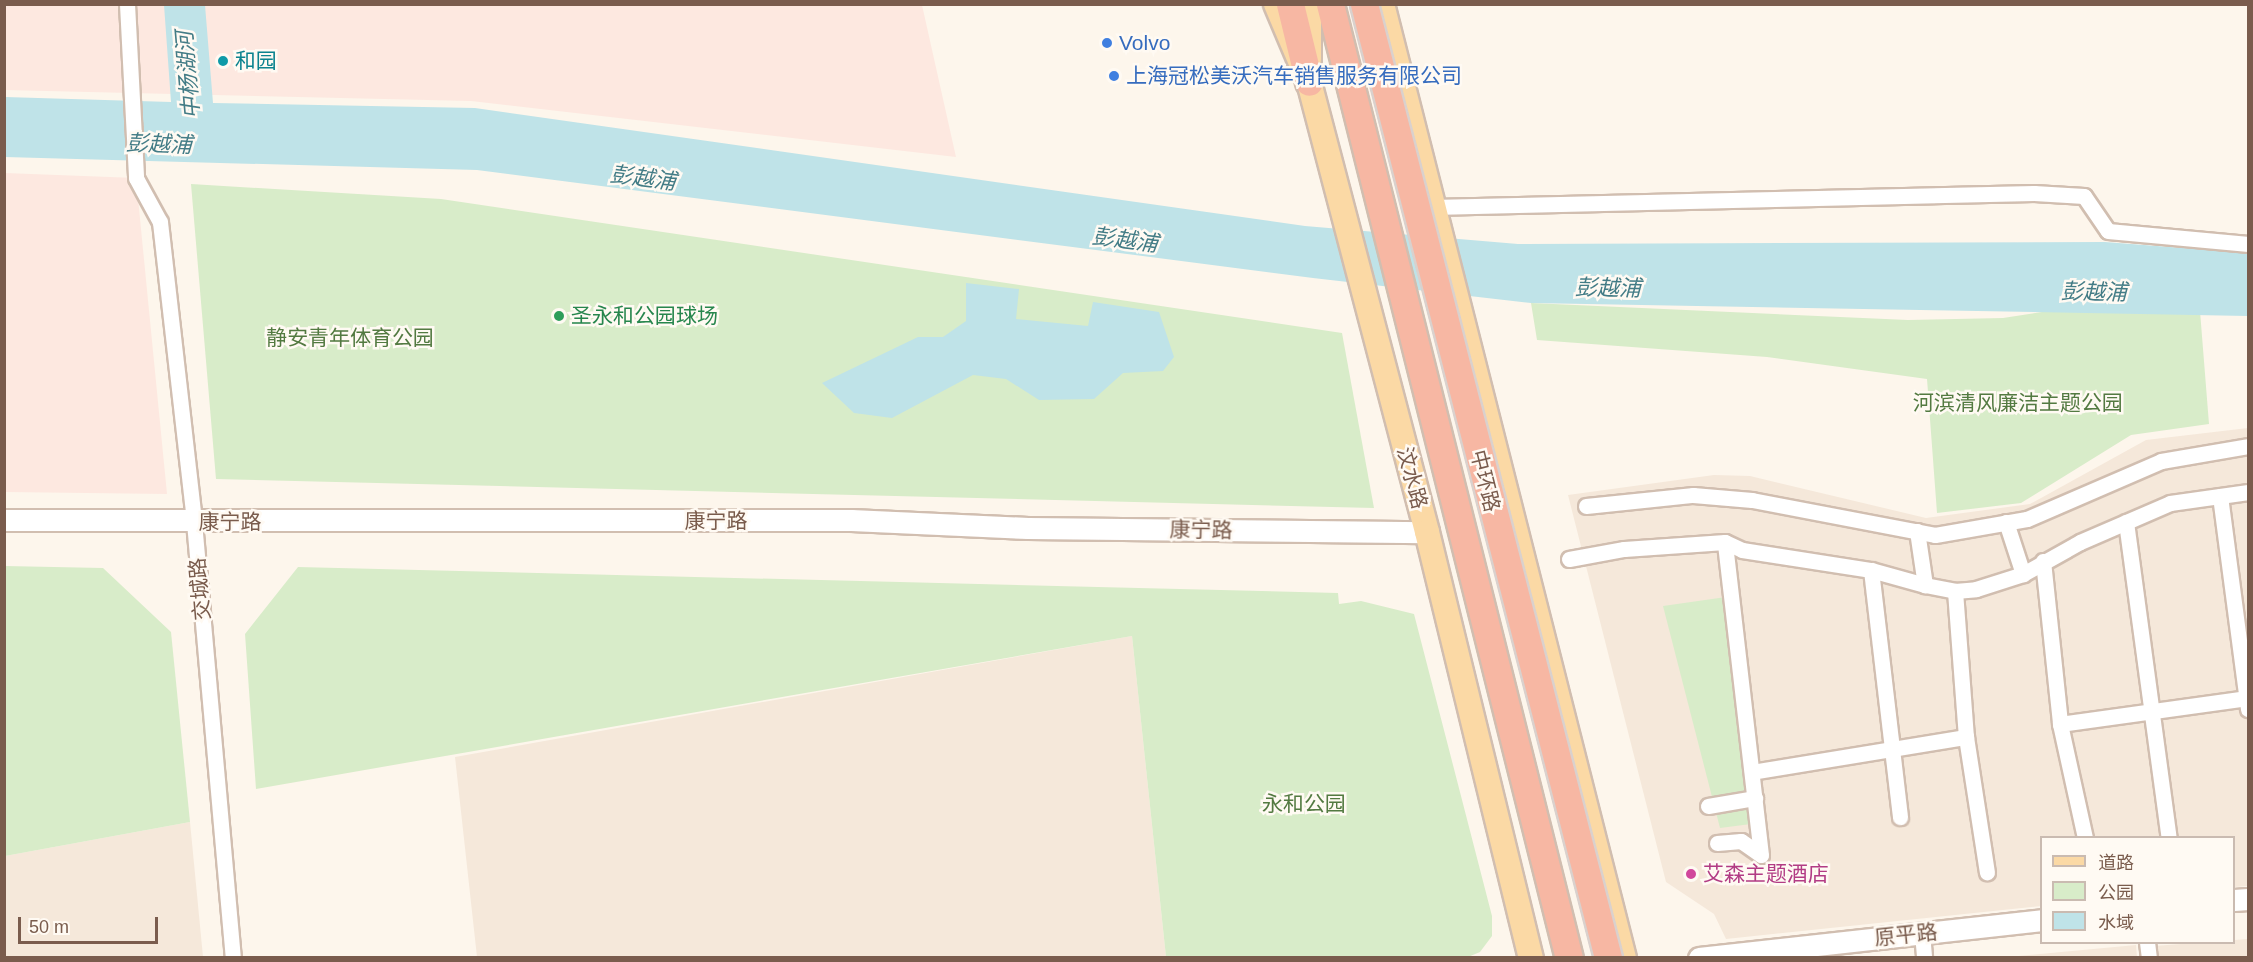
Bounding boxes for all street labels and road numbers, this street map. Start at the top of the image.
street label: 汶水路 [1392,444,1432,512]
street label: 中环路 [1465,447,1505,515]
street label: 康宁路 [685,508,747,534]
street label: 康宁路 [199,509,261,535]
street label: 康宁路 [1169,517,1233,543]
street label: 交城路 [185,557,215,621]
street label: 原平路 [1873,919,1939,951]

